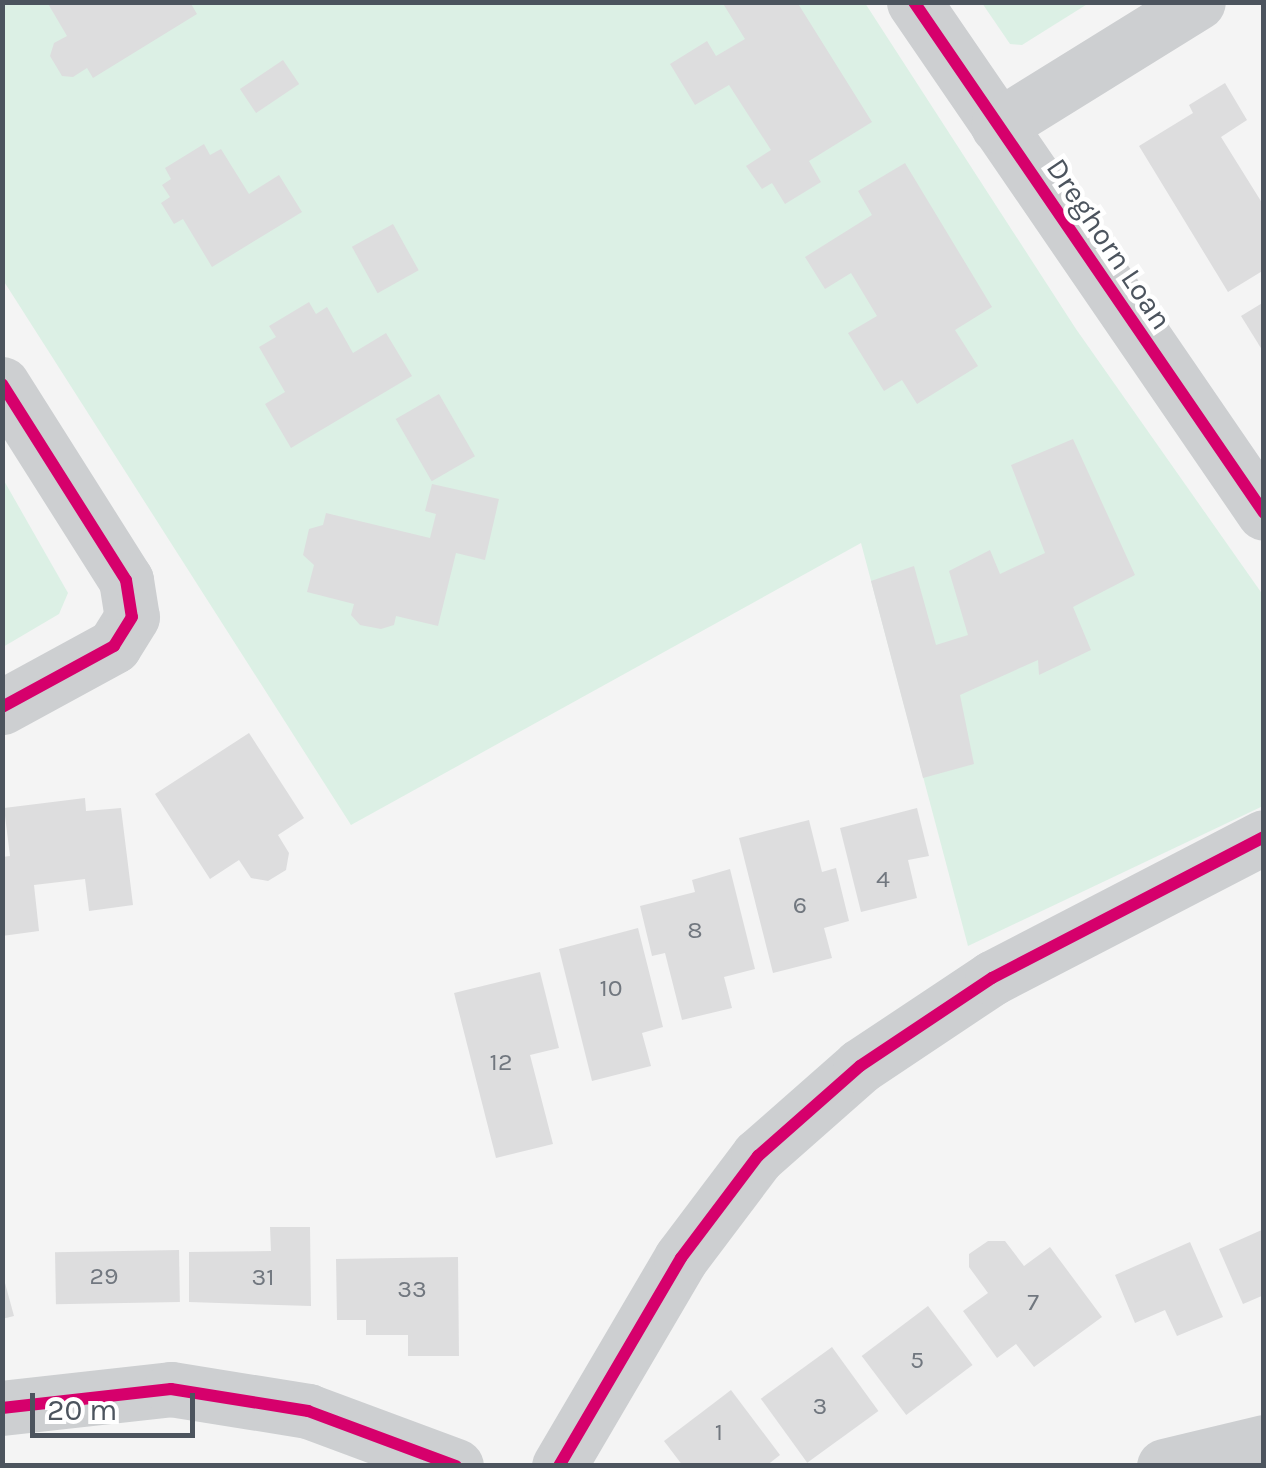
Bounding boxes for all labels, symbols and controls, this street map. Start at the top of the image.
street label: Dreghorn Loan [1039,152,1179,336]
house number: 4 [876,864,890,894]
house number: 6 [793,890,807,920]
house number: 8 [687,915,703,945]
house number: 10 [599,973,623,1003]
house number: 12 [490,1047,512,1077]
house number: 29 [90,1261,118,1291]
house number: 31 [251,1262,275,1292]
house number: 33 [397,1274,427,1304]
house number: 7 [1027,1287,1039,1317]
house number: 5 [910,1345,924,1375]
scale bar [35,1373,200,1435]
house number: 3 [813,1391,827,1421]
text: 20 m [47,1392,117,1428]
house number: 1 [715,1417,723,1447]

